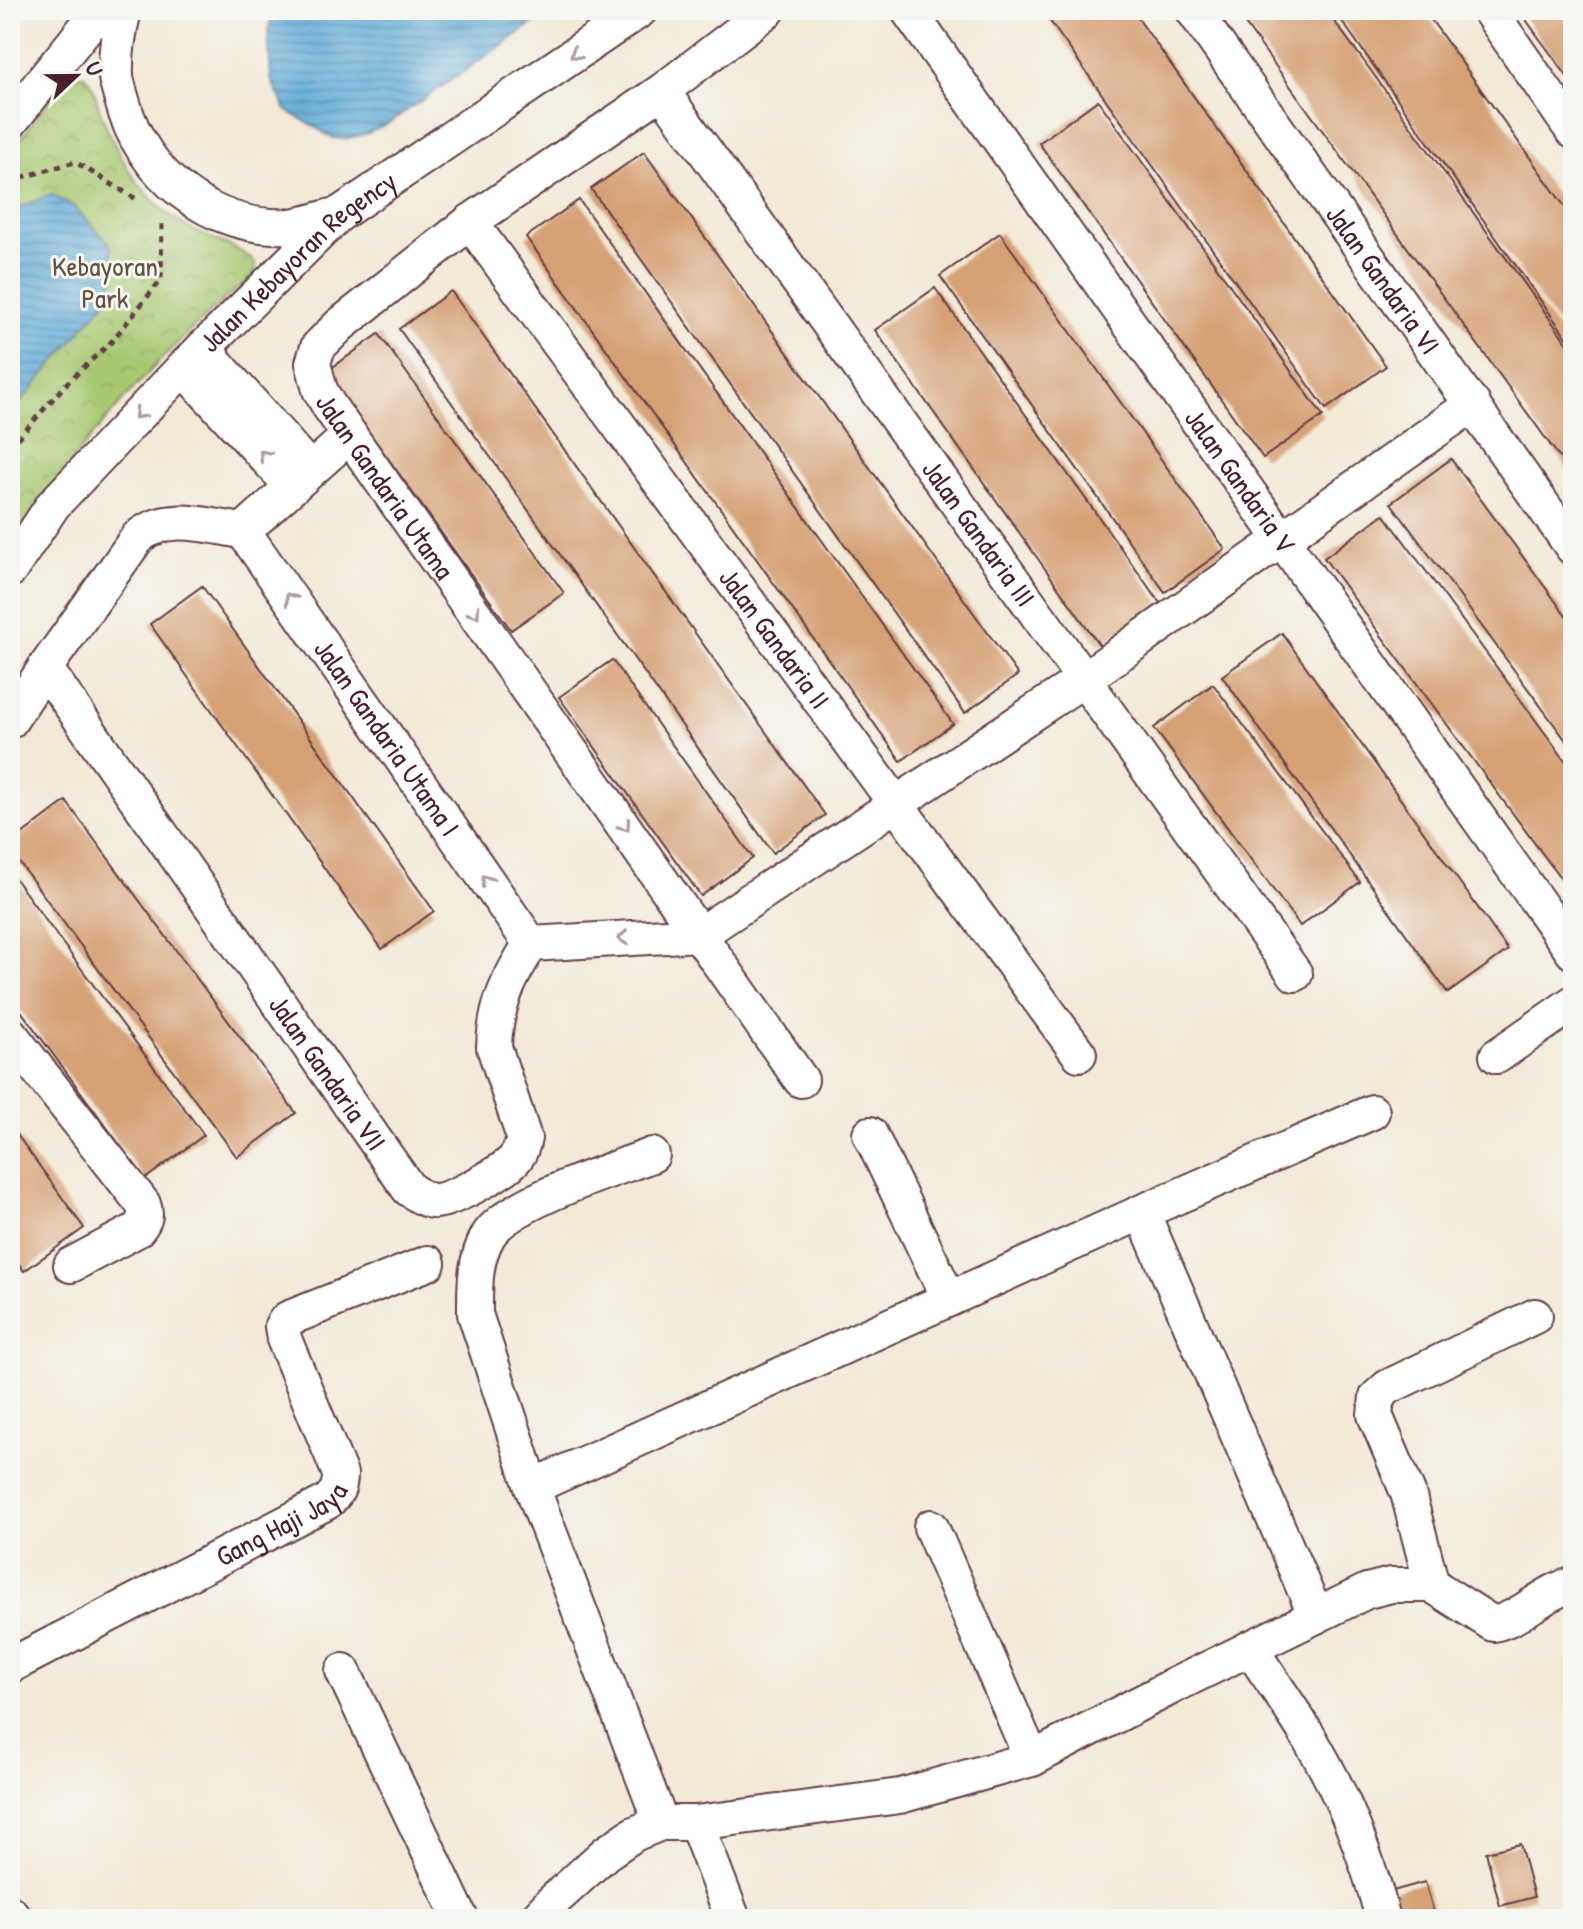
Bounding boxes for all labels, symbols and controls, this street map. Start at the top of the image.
north arrow [36,36,116,116]
one-way arrow [570,44,584,59]
text: U [78,57,111,80]
street label: Jalan Kebayoran Regency [191,162,404,360]
street label: Jalan Gandaria VI [1317,197,1449,362]
park label: Kebayoran Park [52,247,158,317]
street label: Jalan Gandaria Utama [307,387,464,587]
street label: Jalan Gandaria V [1176,401,1304,560]
one-way arrow [134,405,149,419]
one-way arrow [260,450,274,465]
street label: Jalan Gandaria III [913,452,1045,614]
street label: Jalan Gandaria II [711,560,839,716]
one-way arrow [285,592,300,606]
one-way arrow [465,604,480,619]
street label: Jalan Gandaria Utama I [305,632,469,844]
one-way arrow [615,817,630,831]
one-way arrow [481,875,496,889]
one-way arrow [616,930,629,947]
street label: Jalan Gandaria VII [260,988,395,1158]
street label: Gang Haji Jaya [209,1477,356,1575]

